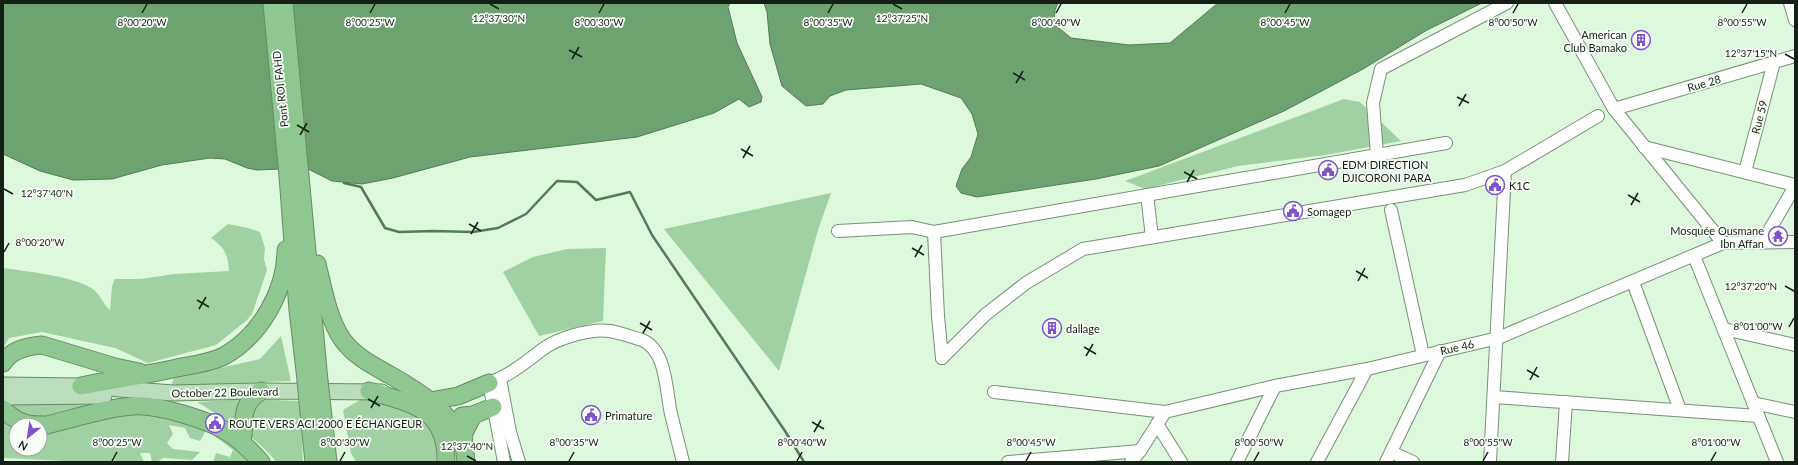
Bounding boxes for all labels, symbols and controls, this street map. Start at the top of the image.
text: 12°37'30"N [473,12,525,24]
text: 12°37'25"N [876,12,928,24]
text: 8°00'20"W [117,16,167,28]
text: 8°00'25"W [345,16,395,28]
text: 8°00'30"W [574,16,624,28]
text: 8°00'35"W [803,16,853,28]
text: 8°00'40"W [1031,16,1081,28]
text: 8°00'45"W [1260,16,1310,28]
text: 8°00'50"W [1488,16,1538,28]
text: 8°00'55"W [1717,16,1767,28]
place label: American Club Bamako [1563,28,1627,54]
building icon: American Club Bamako [1630,29,1652,51]
text: 12°37'15"N [1725,47,1777,59]
street label: Pont ROI FAHD [270,50,290,128]
street label: Rue 28 [1686,72,1722,94]
street label: Rue 59 [1748,99,1770,135]
place label: EDM DIRECTION DJICORONI PARA [1342,158,1432,184]
public building icon: EDM DIRECTION DJICORONI PARA [1317,159,1339,181]
public building icon: K1C [1484,174,1506,196]
place label: K1C [1509,179,1531,192]
text: 12°37'40"N [21,187,73,199]
public building icon: Somagep [1282,200,1304,222]
place label: Somagep [1307,205,1351,218]
place label: Mosquée Ousmane Ibn Affan [1670,224,1764,250]
temple icon: Mosquée Ousmane Ibn Affan [1767,225,1789,247]
text: 8°00'20"W [15,236,65,248]
text: 12°37'20"N [1725,280,1777,292]
building icon: dallage [1041,317,1063,339]
text: 8°01'00"W [1733,320,1783,332]
place label: dallage [1066,322,1100,335]
street label: Rue 46 [1439,337,1475,357]
street label: October 22 Boulevard [171,385,279,399]
public building icon: Primature [580,404,602,426]
place label: Primature [605,409,652,422]
public building icon: ROUTE VERS ACI 2000 E ÉCHANGEUR [204,412,226,434]
north arrow [8,417,48,457]
place label: ROUTE VERS ACI 2000 E ÉCHANGEUR [229,417,422,430]
text: 8°00'25"W [92,436,142,448]
text: 8°00'30"W [320,436,370,448]
text: 8°00'35"W [549,436,599,448]
text: 8°00'40"W [777,436,827,448]
text: 8°00'45"W [1006,436,1056,448]
text: 8°00'50"W [1234,436,1284,448]
text: 8°00'55"W [1463,436,1513,448]
text: 8°01'00"W [1691,436,1741,448]
text: N [16,438,30,454]
text: 12°37'40"N [441,440,493,452]

